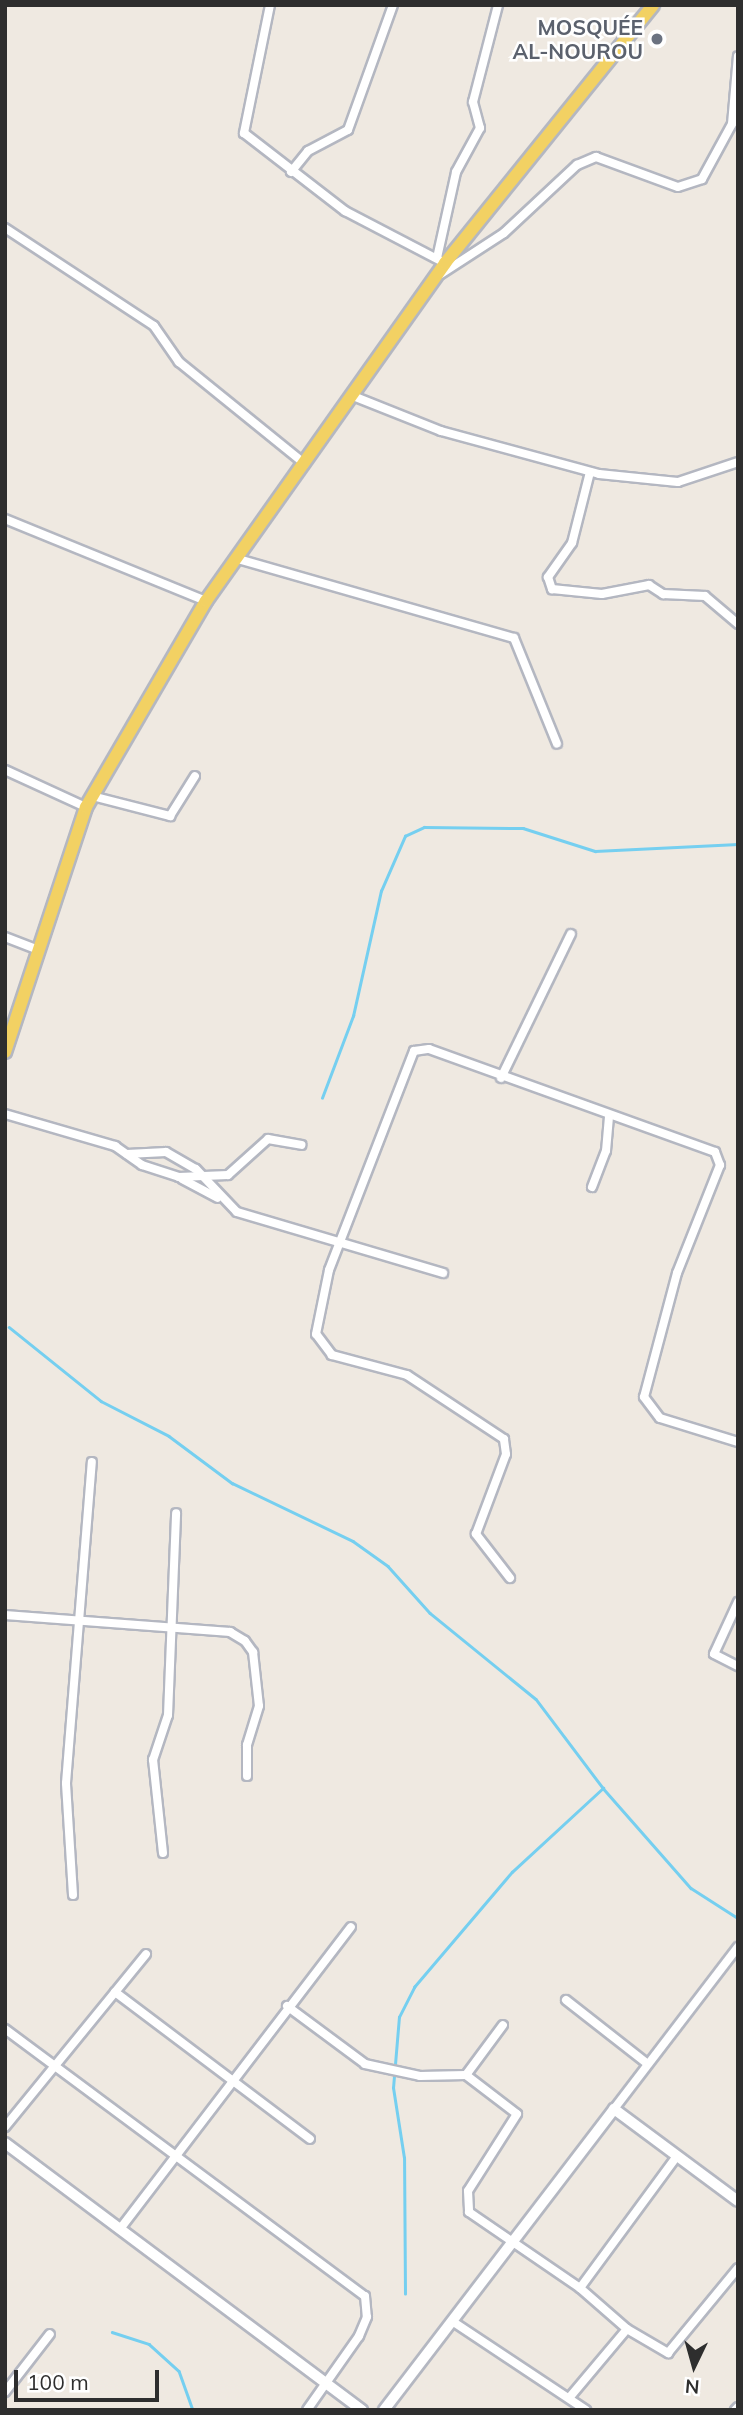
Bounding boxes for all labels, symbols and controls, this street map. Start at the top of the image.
place label: MOSQUÉE AL-NOUROU [512,14,643,64]
marker: MOSQUÉE AL-NOUROU [649,31,665,47]
north arrow [659,2331,729,2401]
scale bar [18,2356,163,2400]
text: 100 m [27,2369,89,2395]
text: N [684,2374,700,2400]

